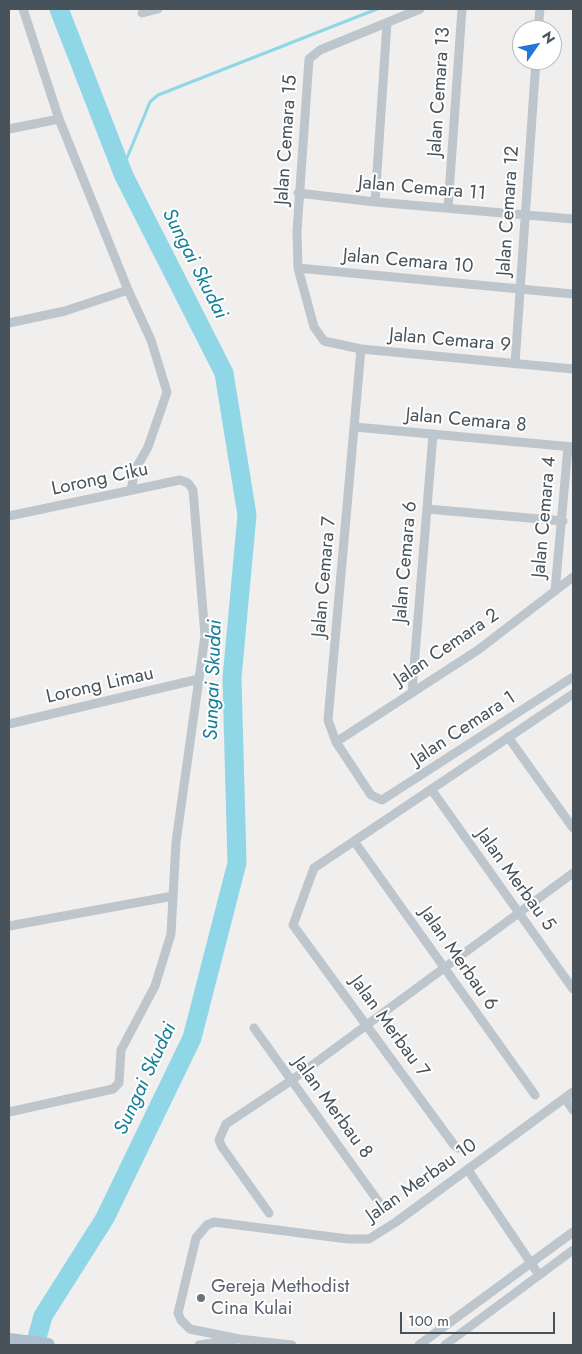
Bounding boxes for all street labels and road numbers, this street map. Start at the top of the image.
street label: Jalan Cemara 13 [424,26,456,158]
street label: Jalan Cemara 15 [271,74,303,206]
street label: Jalan Cemara 12 [493,145,525,277]
street label: Jalan Cemara 11 [357,172,487,206]
street label: Jalan Cemara 10 [342,245,474,279]
street label: Jalan Cemara 9 [388,324,512,358]
street label: Jalan Cemara 8 [405,404,527,438]
street label: Jalan Cemara 4 [528,455,562,579]
street label: Lorong Ciku [50,459,150,501]
street label: Jalan Cemara 6 [389,500,423,624]
street label: Jalan Cemara 7 [308,516,342,638]
street label: Jalan Cemara 2 [390,604,504,692]
street label: Lorong Limau [44,663,156,709]
street label: Jalan Cemara 1 [408,687,520,771]
street label: Jalan Merbau 5 [470,824,560,936]
street label: Jalan Merbau 6 [414,903,502,1015]
street label: Jalan Merbau 7 [344,972,434,1082]
street label: Jalan Merbau 8 [287,1053,377,1163]
street label: Jalan Merbau 10 [362,1134,482,1228]

